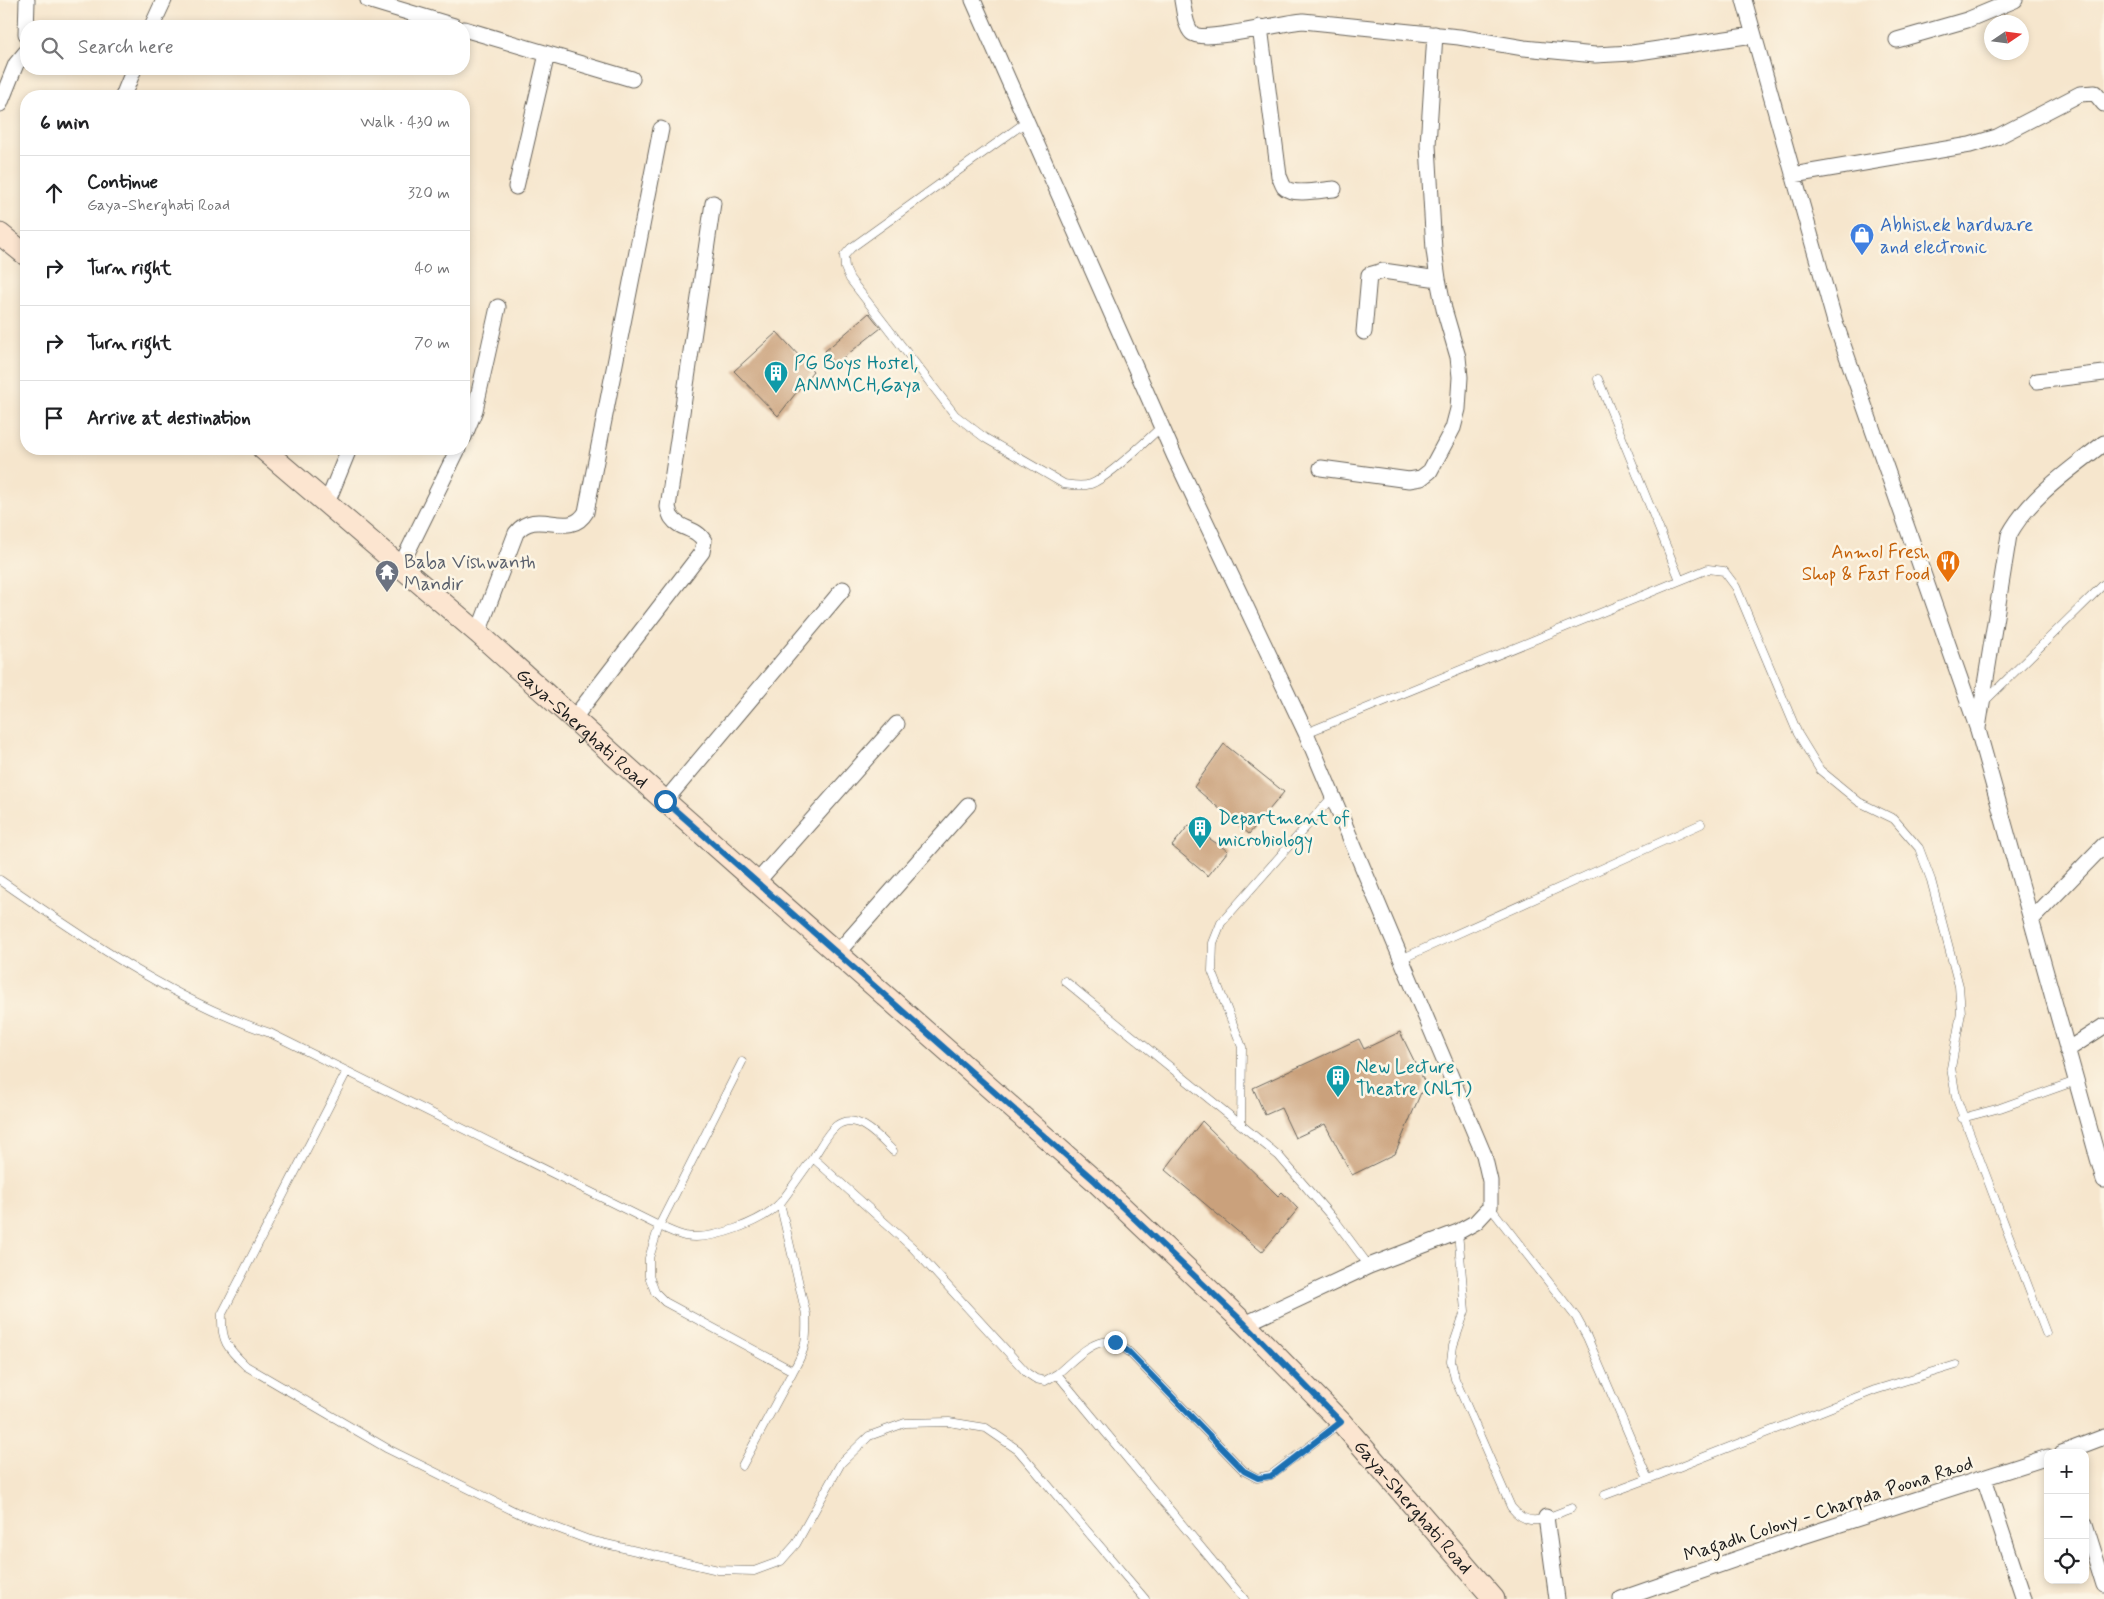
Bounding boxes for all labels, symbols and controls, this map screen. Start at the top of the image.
north arrow [1984,15,2029,60]
search box [20,20,470,75]
icon: search [38,34,66,62]
text: Search here [78,35,174,60]
text: 6 min [40,109,90,137]
text: Walk · 430 m [360,112,450,133]
text: Continue [87,170,158,195]
icon: ahead [40,179,68,207]
text: 320 m [408,183,450,204]
text: Gaya-Sherghati Road [87,195,230,216]
place label: Abhishek hardware and electronic [1880,213,2033,260]
shop icon: Abhishek hardware and electronic [1849,222,1875,256]
icon: right [40,254,68,282]
text: Turn right [87,256,171,281]
text: 40 m [414,258,450,279]
icon: right [40,329,68,357]
text: Turn right [87,331,171,356]
text: 70 m [414,333,450,354]
place label: PG Boys Hostel, ANMMCH,Gaya [794,351,921,399]
building icon: PG Boys Hostel, ANMMCH,Gaya [763,360,789,394]
icon: arrive [40,404,68,432]
text: Arrive at destination [87,406,251,431]
place label: Anmol Fresh Shop & Fast Food [1802,540,1930,587]
restaurant icon: Anmol Fresh Shop & Fast Food [1935,549,1961,583]
place label: Baba Vishwanth Mandir [404,550,536,597]
temple icon: Baba Vishwanth Mandir [374,559,400,593]
street label: Gaya-Sherghati Road [510,662,653,794]
route start [654,790,677,813]
place label: Department of microbiology [1218,806,1350,855]
building icon: Department of microbiology [1187,815,1213,849]
place label: New Lecture Theatre (NLT) [1356,1055,1472,1102]
building icon: New Lecture Theatre (NLT) [1325,1064,1351,1098]
route end [1104,1331,1127,1354]
street label: Gaya-Sherghati Road [1348,1435,1478,1580]
map controls [2044,1449,2089,1584]
button: + [2044,1449,2089,1494]
street label: Magadh Colony - Charpda Poona Raod [1680,1451,1977,1571]
button: − [2044,1494,2089,1539]
button: locate [2044,1539,2089,1584]

